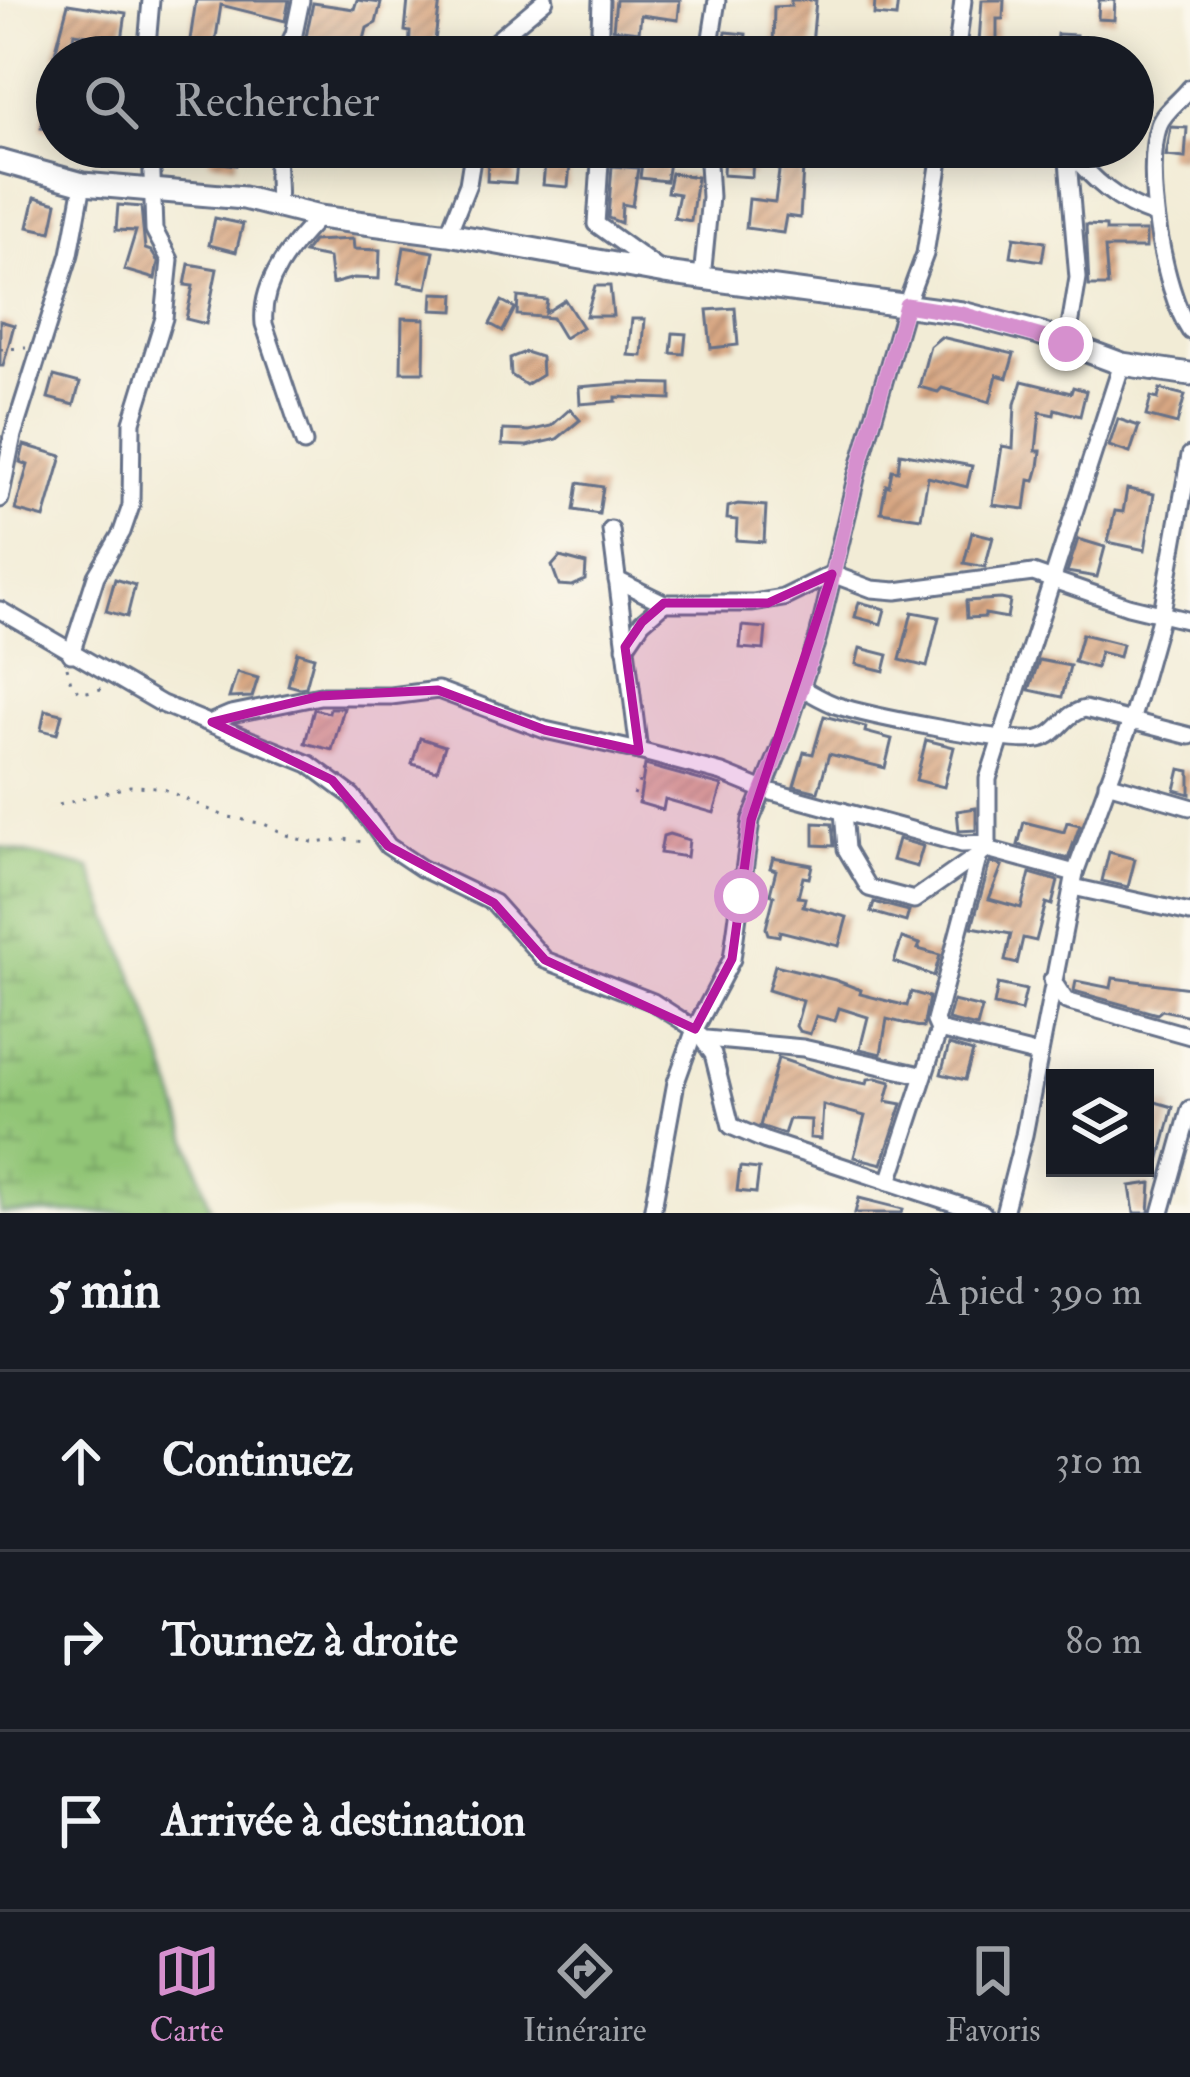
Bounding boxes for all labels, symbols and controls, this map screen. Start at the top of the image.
search box [36,36,1154,168]
icon: search [78,69,144,135]
text: Rechercher [174,74,379,130]
route end [1039,317,1093,371]
route start [714,869,768,923]
map controls [1046,1069,1154,1177]
button: layers [1046,1069,1154,1177]
text: 5 min [48,1259,161,1323]
text: À pied · 390 m [926,1267,1142,1316]
icon: ahead [48,1428,114,1494]
text: Continuez [162,1433,353,1489]
text: 310 m [1055,1436,1142,1485]
icon: right [48,1608,114,1674]
text: Tournez à droite [162,1613,458,1669]
text: 80 m [1065,1616,1142,1665]
icon: arrive [48,1788,114,1854]
text: Arrivée à destination [162,1793,526,1849]
tab: Carte [149,1938,224,2051]
tab: Itinéraire [523,1938,647,2051]
tab: Favoris [945,1938,1041,2051]

